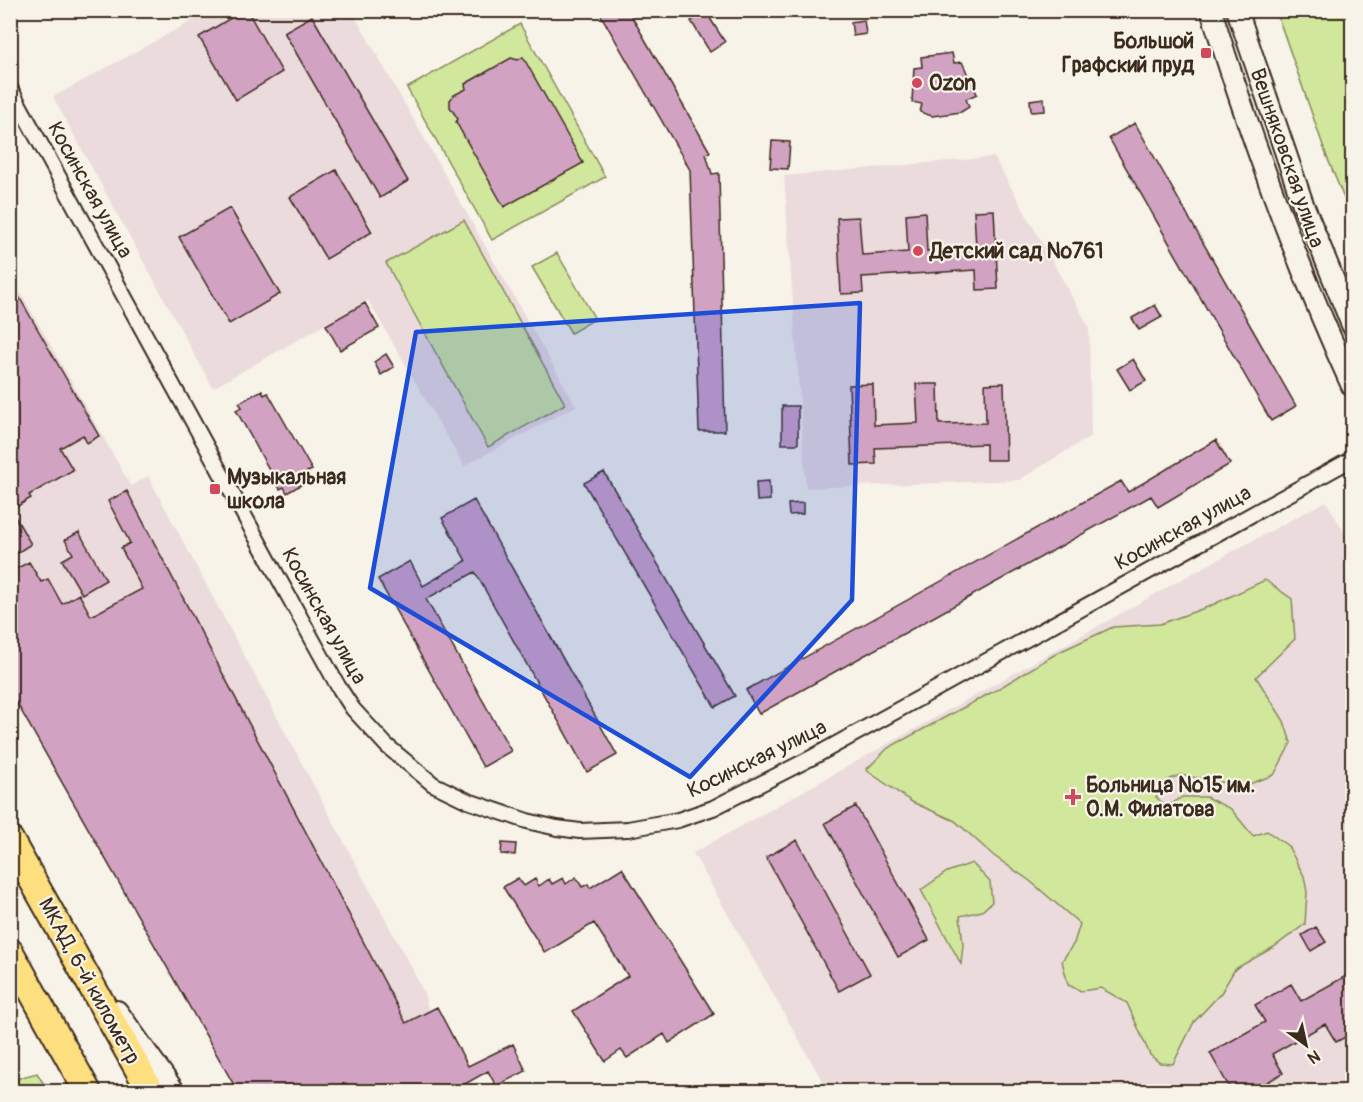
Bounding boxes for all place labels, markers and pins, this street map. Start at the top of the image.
place label: Большой Графский пруд [1062,28,1194,79]
marker: Большой Графский пруд [1199,46,1213,60]
place label: Ozon [929,70,976,97]
marker: Ozon [910,76,924,90]
place label: Детский сад №761 [928,238,1104,265]
marker: Детский сад №761 [911,244,925,258]
place label: Музыкальная школа [227,464,346,515]
marker: Музыкальная школа [208,482,222,496]
place label: Больница №15 им. О.М. Филатова [1086,772,1255,823]
marker: Больница №15 им. О.М. Филатова [1064,788,1082,806]

